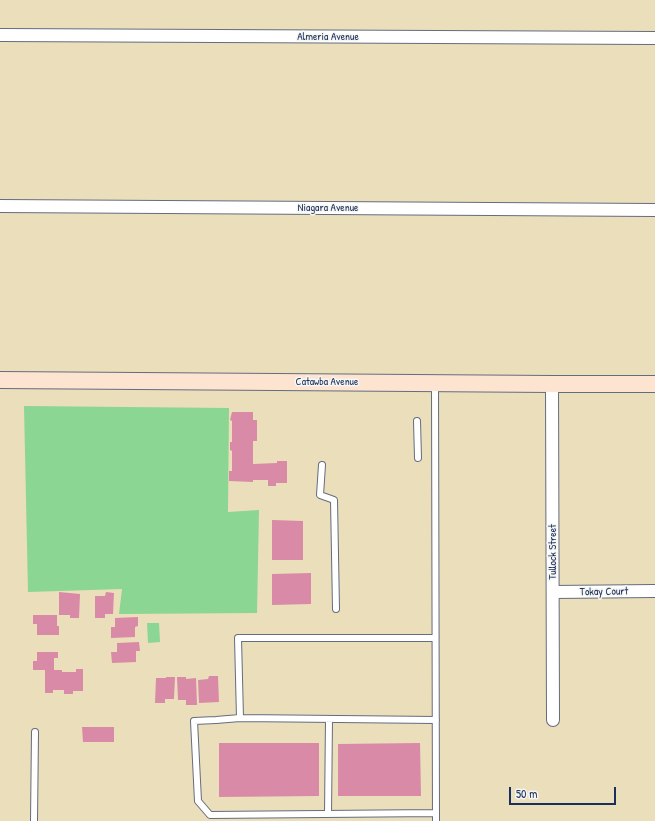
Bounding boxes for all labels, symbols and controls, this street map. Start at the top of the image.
street label: Almeria Avenue [297,30,359,44]
street label: Niagara Avenue [298,201,358,215]
street label: Catawba Avenue [296,375,358,389]
street label: Tullock Street [546,524,560,580]
street label: Tokay Court [580,585,628,599]
scale bar [511,779,618,805]
text: 50 m [516,785,537,802]

